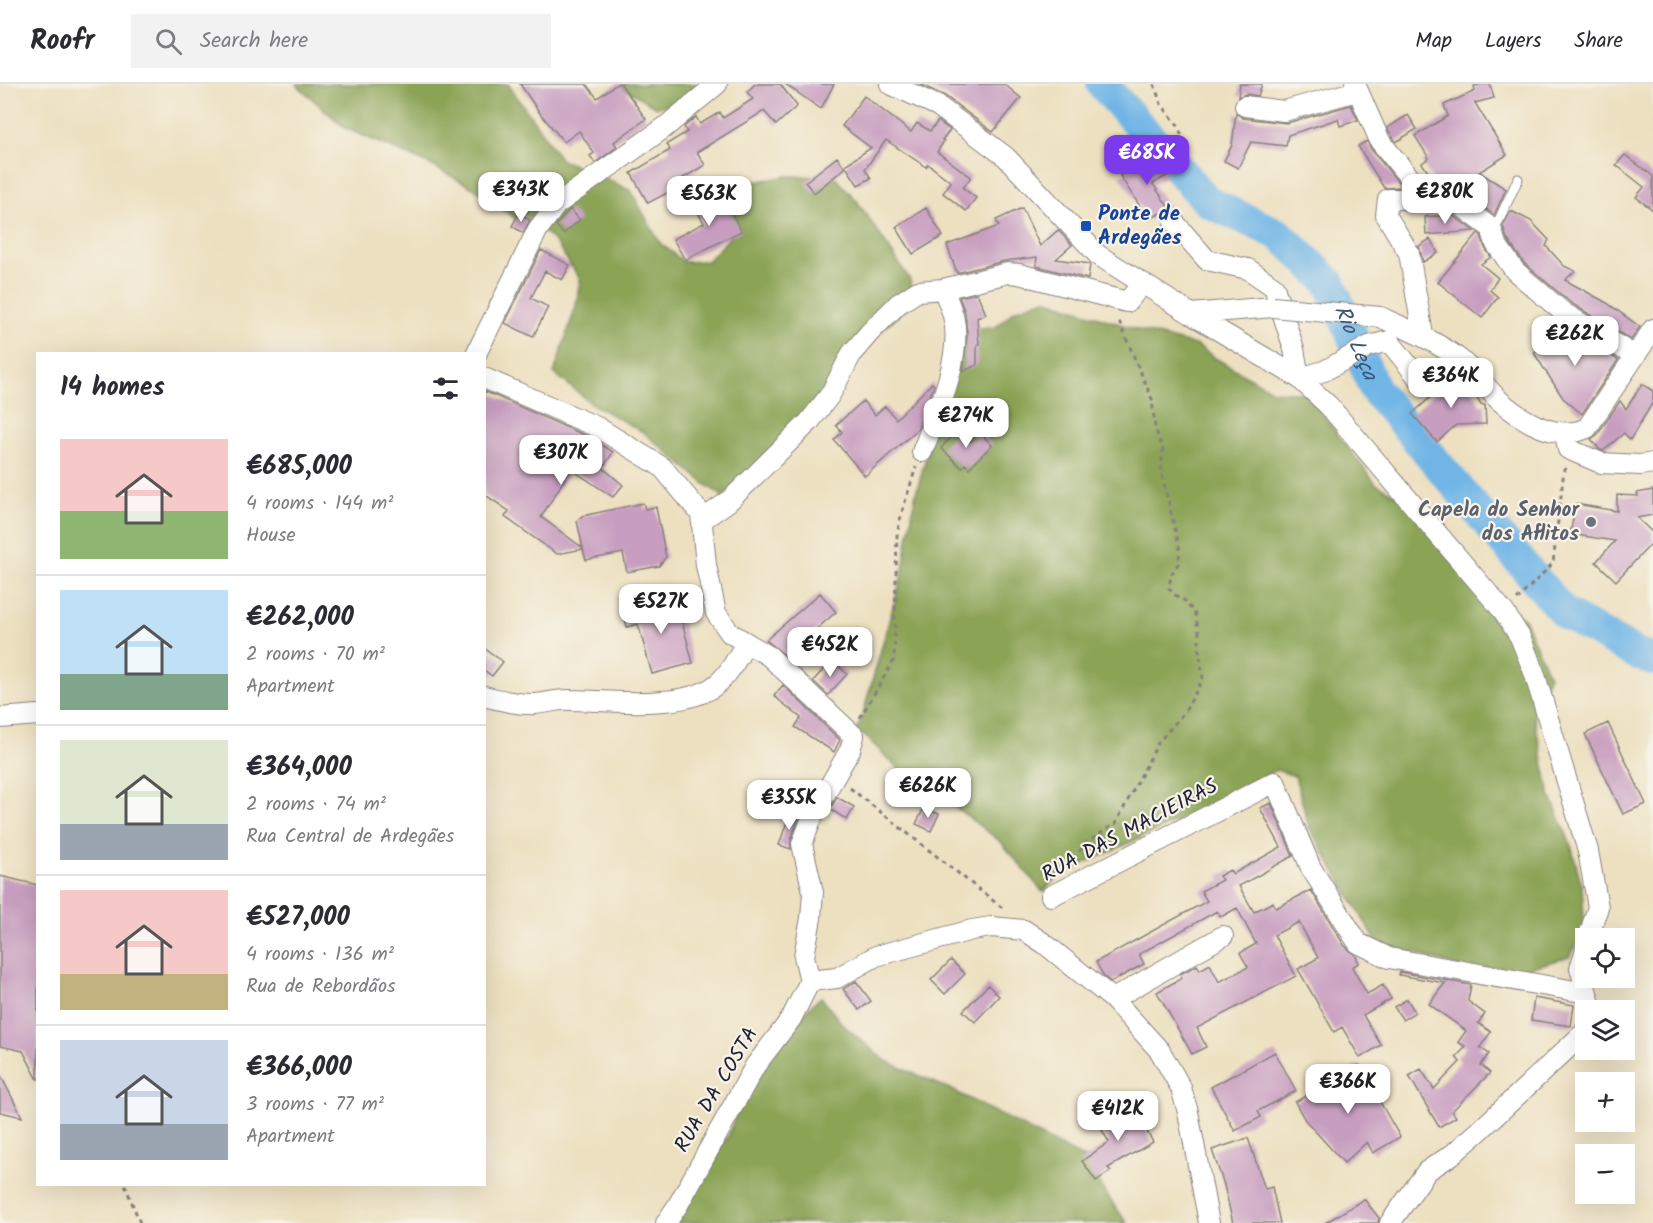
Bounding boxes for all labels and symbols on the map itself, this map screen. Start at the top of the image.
pin: €685K [1105,135,1189,186]
pin: €343K [479,172,563,223]
pin: €280K [1403,174,1487,225]
pin: €563K [667,176,751,227]
place label: Ponte de Ardegães [1098,198,1182,255]
marker: Ponte de Ardegães [1079,219,1093,233]
water label: Rio Leça [1324,300,1387,388]
pin: €262K [1533,316,1617,367]
pin: €364K [1409,358,1493,409]
pin: €274K [924,398,1008,449]
pin: €307K [519,435,603,486]
place label: Capela do Senhor dos Aflitos [1418,494,1580,551]
marker: Capela do Senhor dos Aflitos [1584,515,1598,529]
pin: €527K [619,584,703,635]
pin: €452K [788,627,872,678]
pin: €626K [886,768,970,819]
street label: RUA DAS MACIEIRAS [1036,771,1224,891]
pin: €355K [747,780,831,831]
street label: RUA DA COSTA [666,1021,768,1159]
pin: €366K [1306,1064,1390,1115]
pin: €412K [1076,1091,1160,1142]

